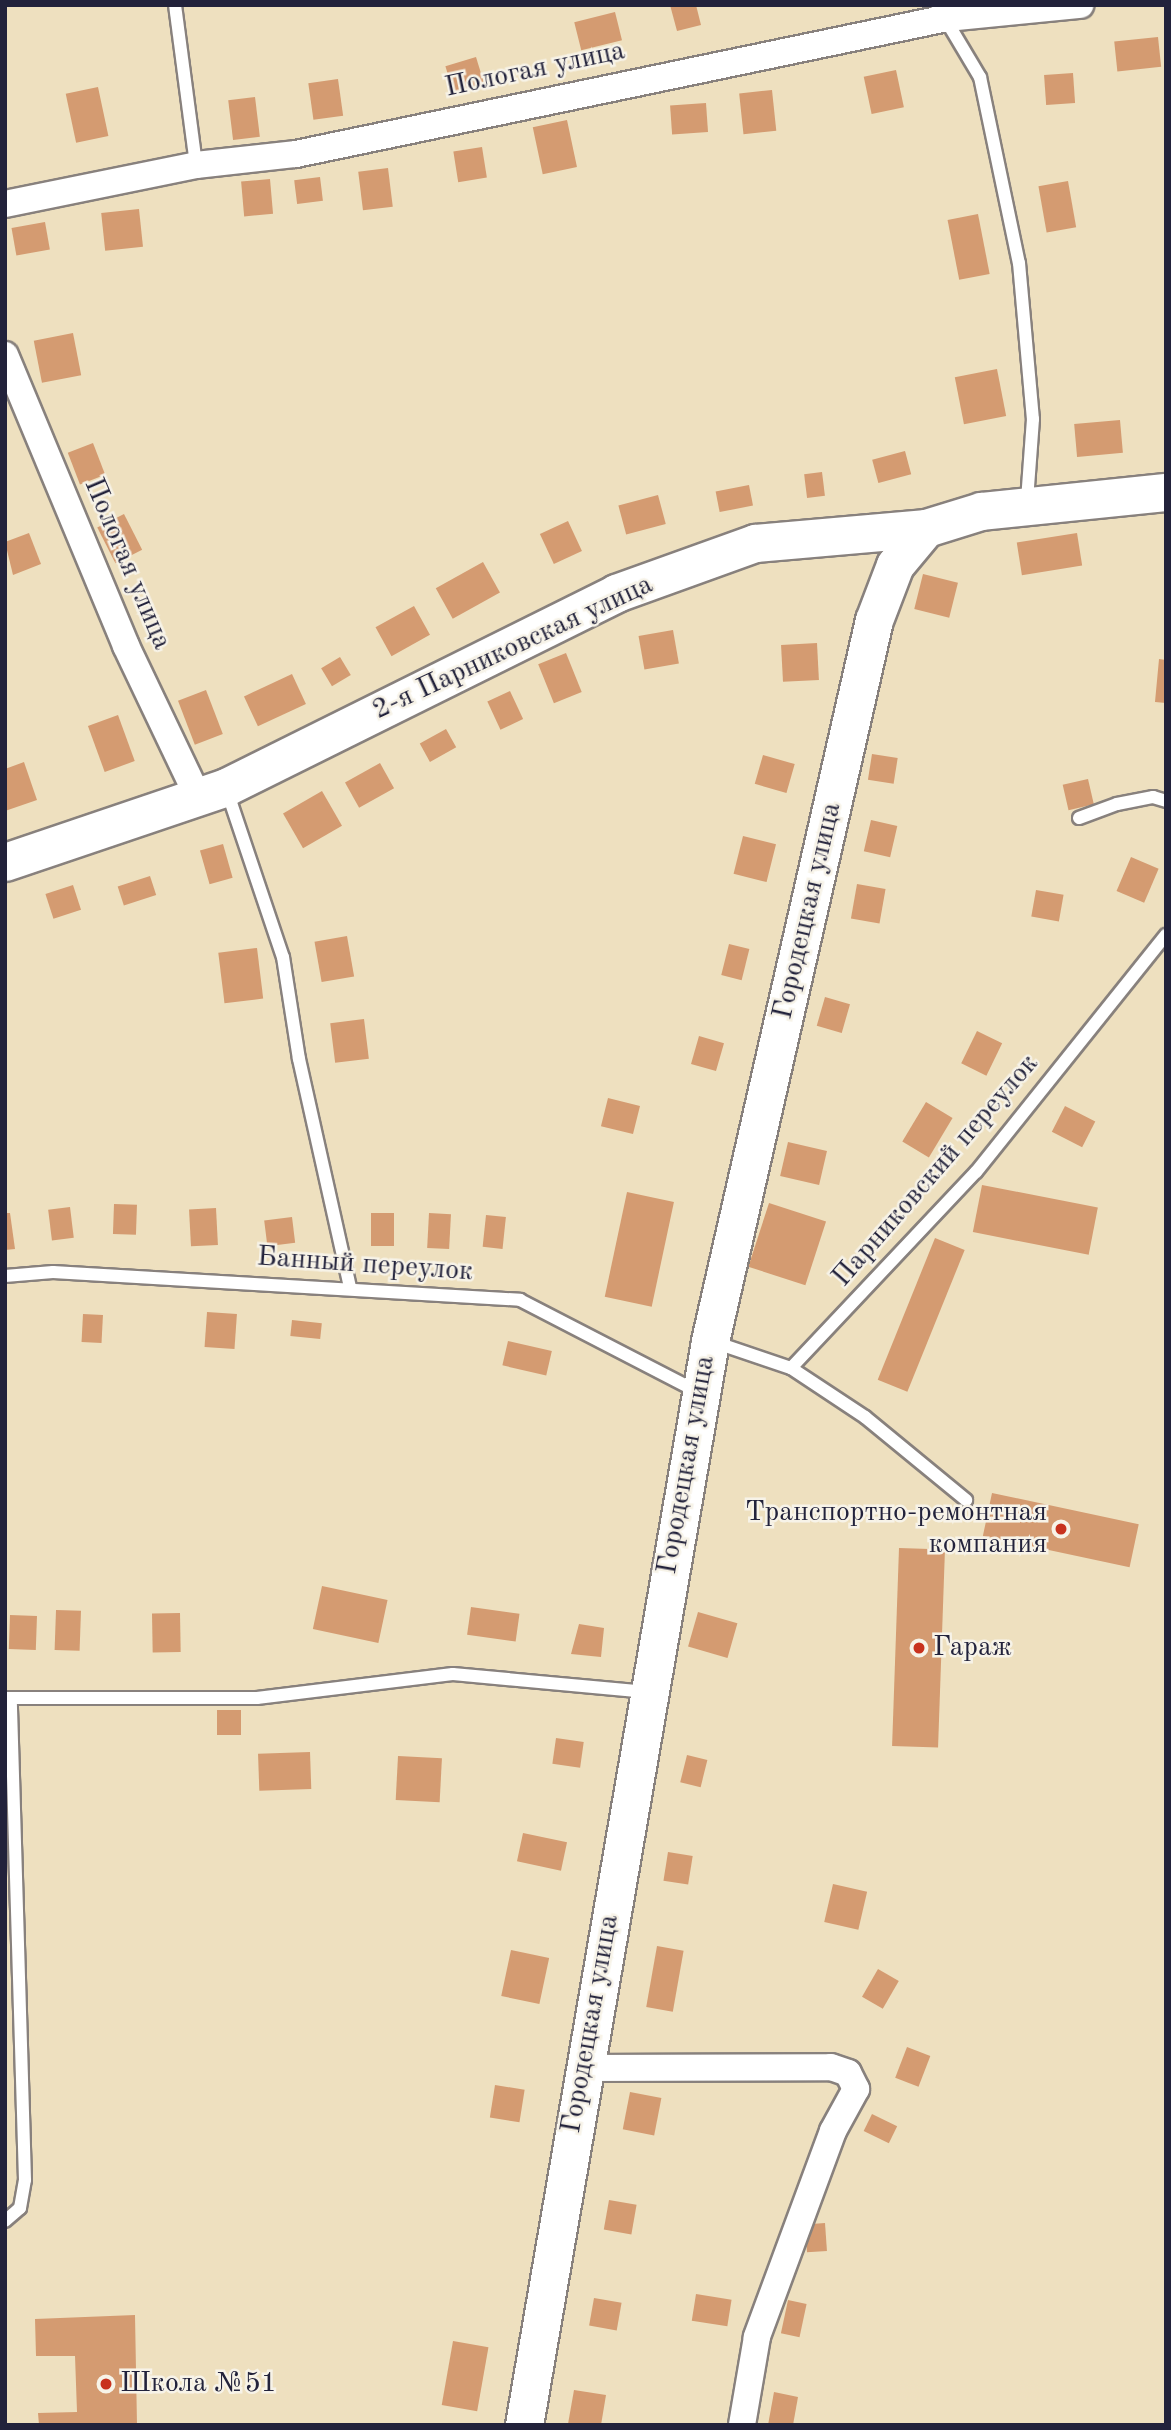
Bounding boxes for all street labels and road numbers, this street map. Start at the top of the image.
street label: Пологая улица [442,35,628,105]
street label: Пологая улица [76,473,178,655]
street label: 2-я Парниковская улица [368,568,658,728]
street label: Городецкая улица [767,799,849,1023]
street label: Парниковский переулок [826,1048,1046,1294]
street label: Банный переулок [256,1241,474,1289]
street label: Городецкая улица [651,1353,723,1577]
street label: Городецкая улица [555,1912,627,2136]

